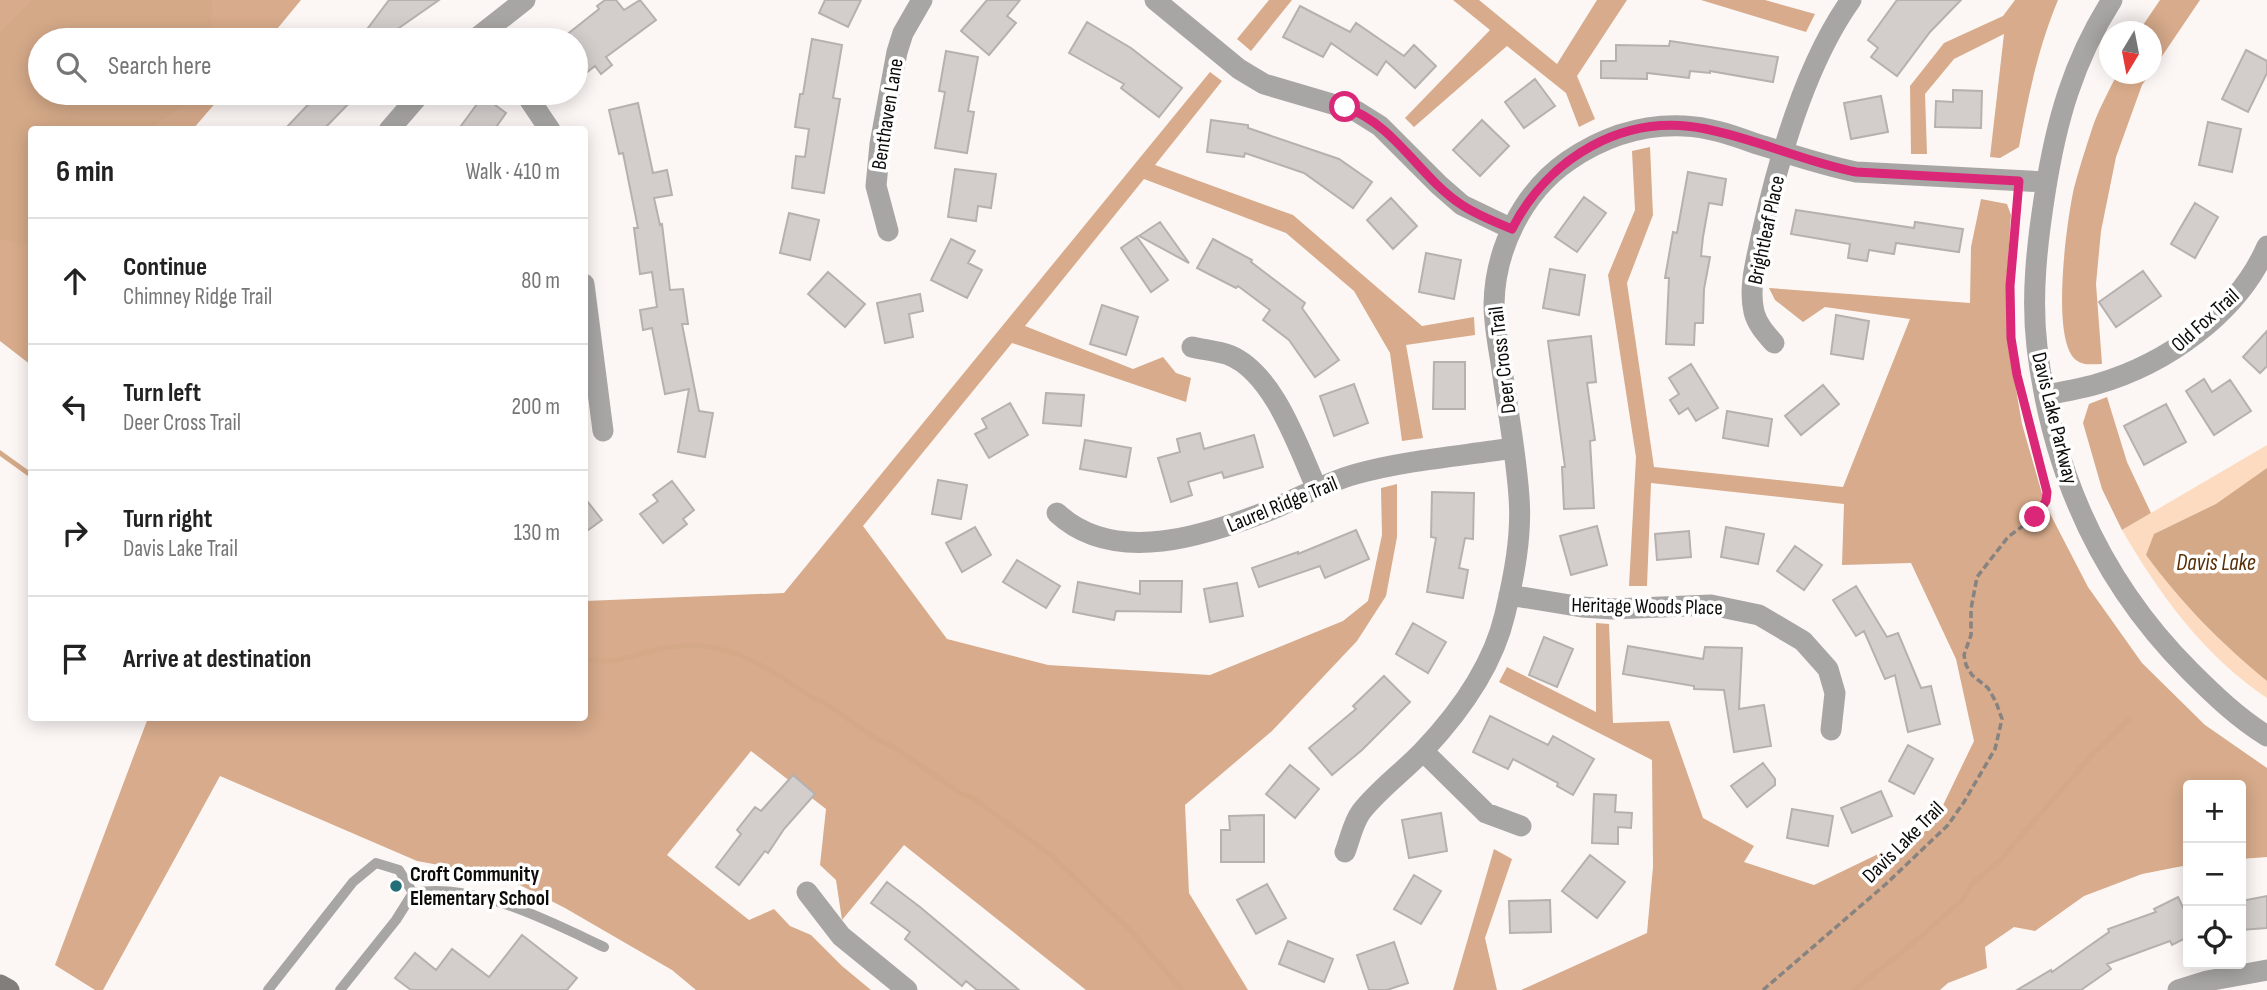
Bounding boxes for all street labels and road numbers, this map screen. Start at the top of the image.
street label: Benthaven Lane [866,57,909,171]
street label: Brightleaf Place [1743,173,1790,287]
street label: Old Fox Trail [2166,284,2244,357]
street label: Deer Cross Trail [1484,305,1521,415]
street label: Davis Lake Parkway [2026,350,2083,486]
street label: Laurel Ridge Trail [1223,471,1341,538]
street label: Heritage Woods Place [1571,593,1723,620]
street label: Davis Lake Trail [1857,796,1949,888]

